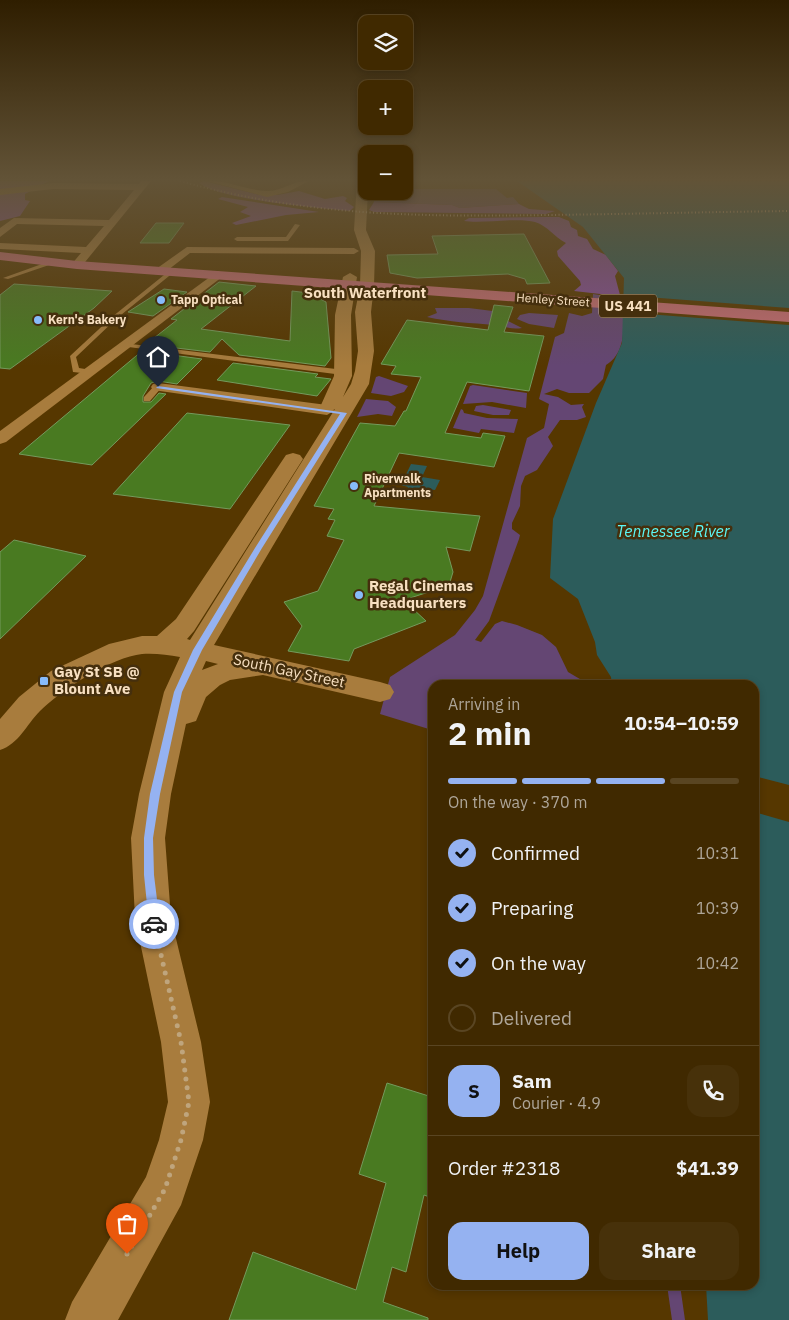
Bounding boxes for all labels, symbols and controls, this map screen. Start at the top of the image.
map controls [358,15,413,200]
button: layers [358,15,413,70]
button: + [358,80,413,135]
button: − [358,145,413,200]
district label: South Waterfront [304,283,426,302]
street label: Henley Street [516,289,590,310]
place label: Tapp Optical [171,292,242,307]
marker: Tapp Optical [155,294,167,306]
road number: US 441 [599,294,657,318]
place label: Kern's Bakery [48,312,127,327]
marker: Kern's Bakery [32,314,44,326]
pin [137,336,179,387]
icon: home [144,343,172,371]
place label: Riverwalk Apartments [364,471,431,500]
marker: Riverwalk Apartments [348,480,360,492]
water label: Tennessee River [616,521,731,541]
place label: Regal Cinemas Headquarters [369,576,474,612]
marker: Regal Cinemas Headquarters [353,589,365,601]
street label: South Gay Street [232,649,347,692]
place label: Gay St SB @ Blount Ave [54,662,140,698]
marker: Gay St SB @ Blount Ave [38,675,50,687]
text: Arriving in [448,694,520,714]
text: 10:54–10:59 [624,711,739,735]
text: 2 min [448,712,532,754]
text: On the way · 370 m [448,792,587,812]
icon: check [448,839,476,867]
text: Confirmed [491,841,580,865]
text: 10:31 [696,843,739,863]
icon: check [448,894,476,922]
text: Preparing [491,896,573,920]
text: 10:39 [696,898,739,918]
courier [129,899,179,949]
icon: car [140,910,168,938]
icon: check [448,949,476,977]
text: On the way [491,951,586,975]
text: 10:42 [696,953,739,973]
text: Delivered [491,1006,572,1030]
button: phone [687,1065,739,1117]
text: Sam [512,1069,552,1093]
text: S [468,1079,480,1103]
text: Courier · 4.9 [512,1093,601,1113]
text: Order #2318 [448,1156,560,1180]
text: $41.39 [676,1156,739,1180]
pin [106,1203,148,1254]
icon: bag [113,1210,141,1238]
button: Help [448,1222,589,1280]
button: Share [599,1222,739,1280]

